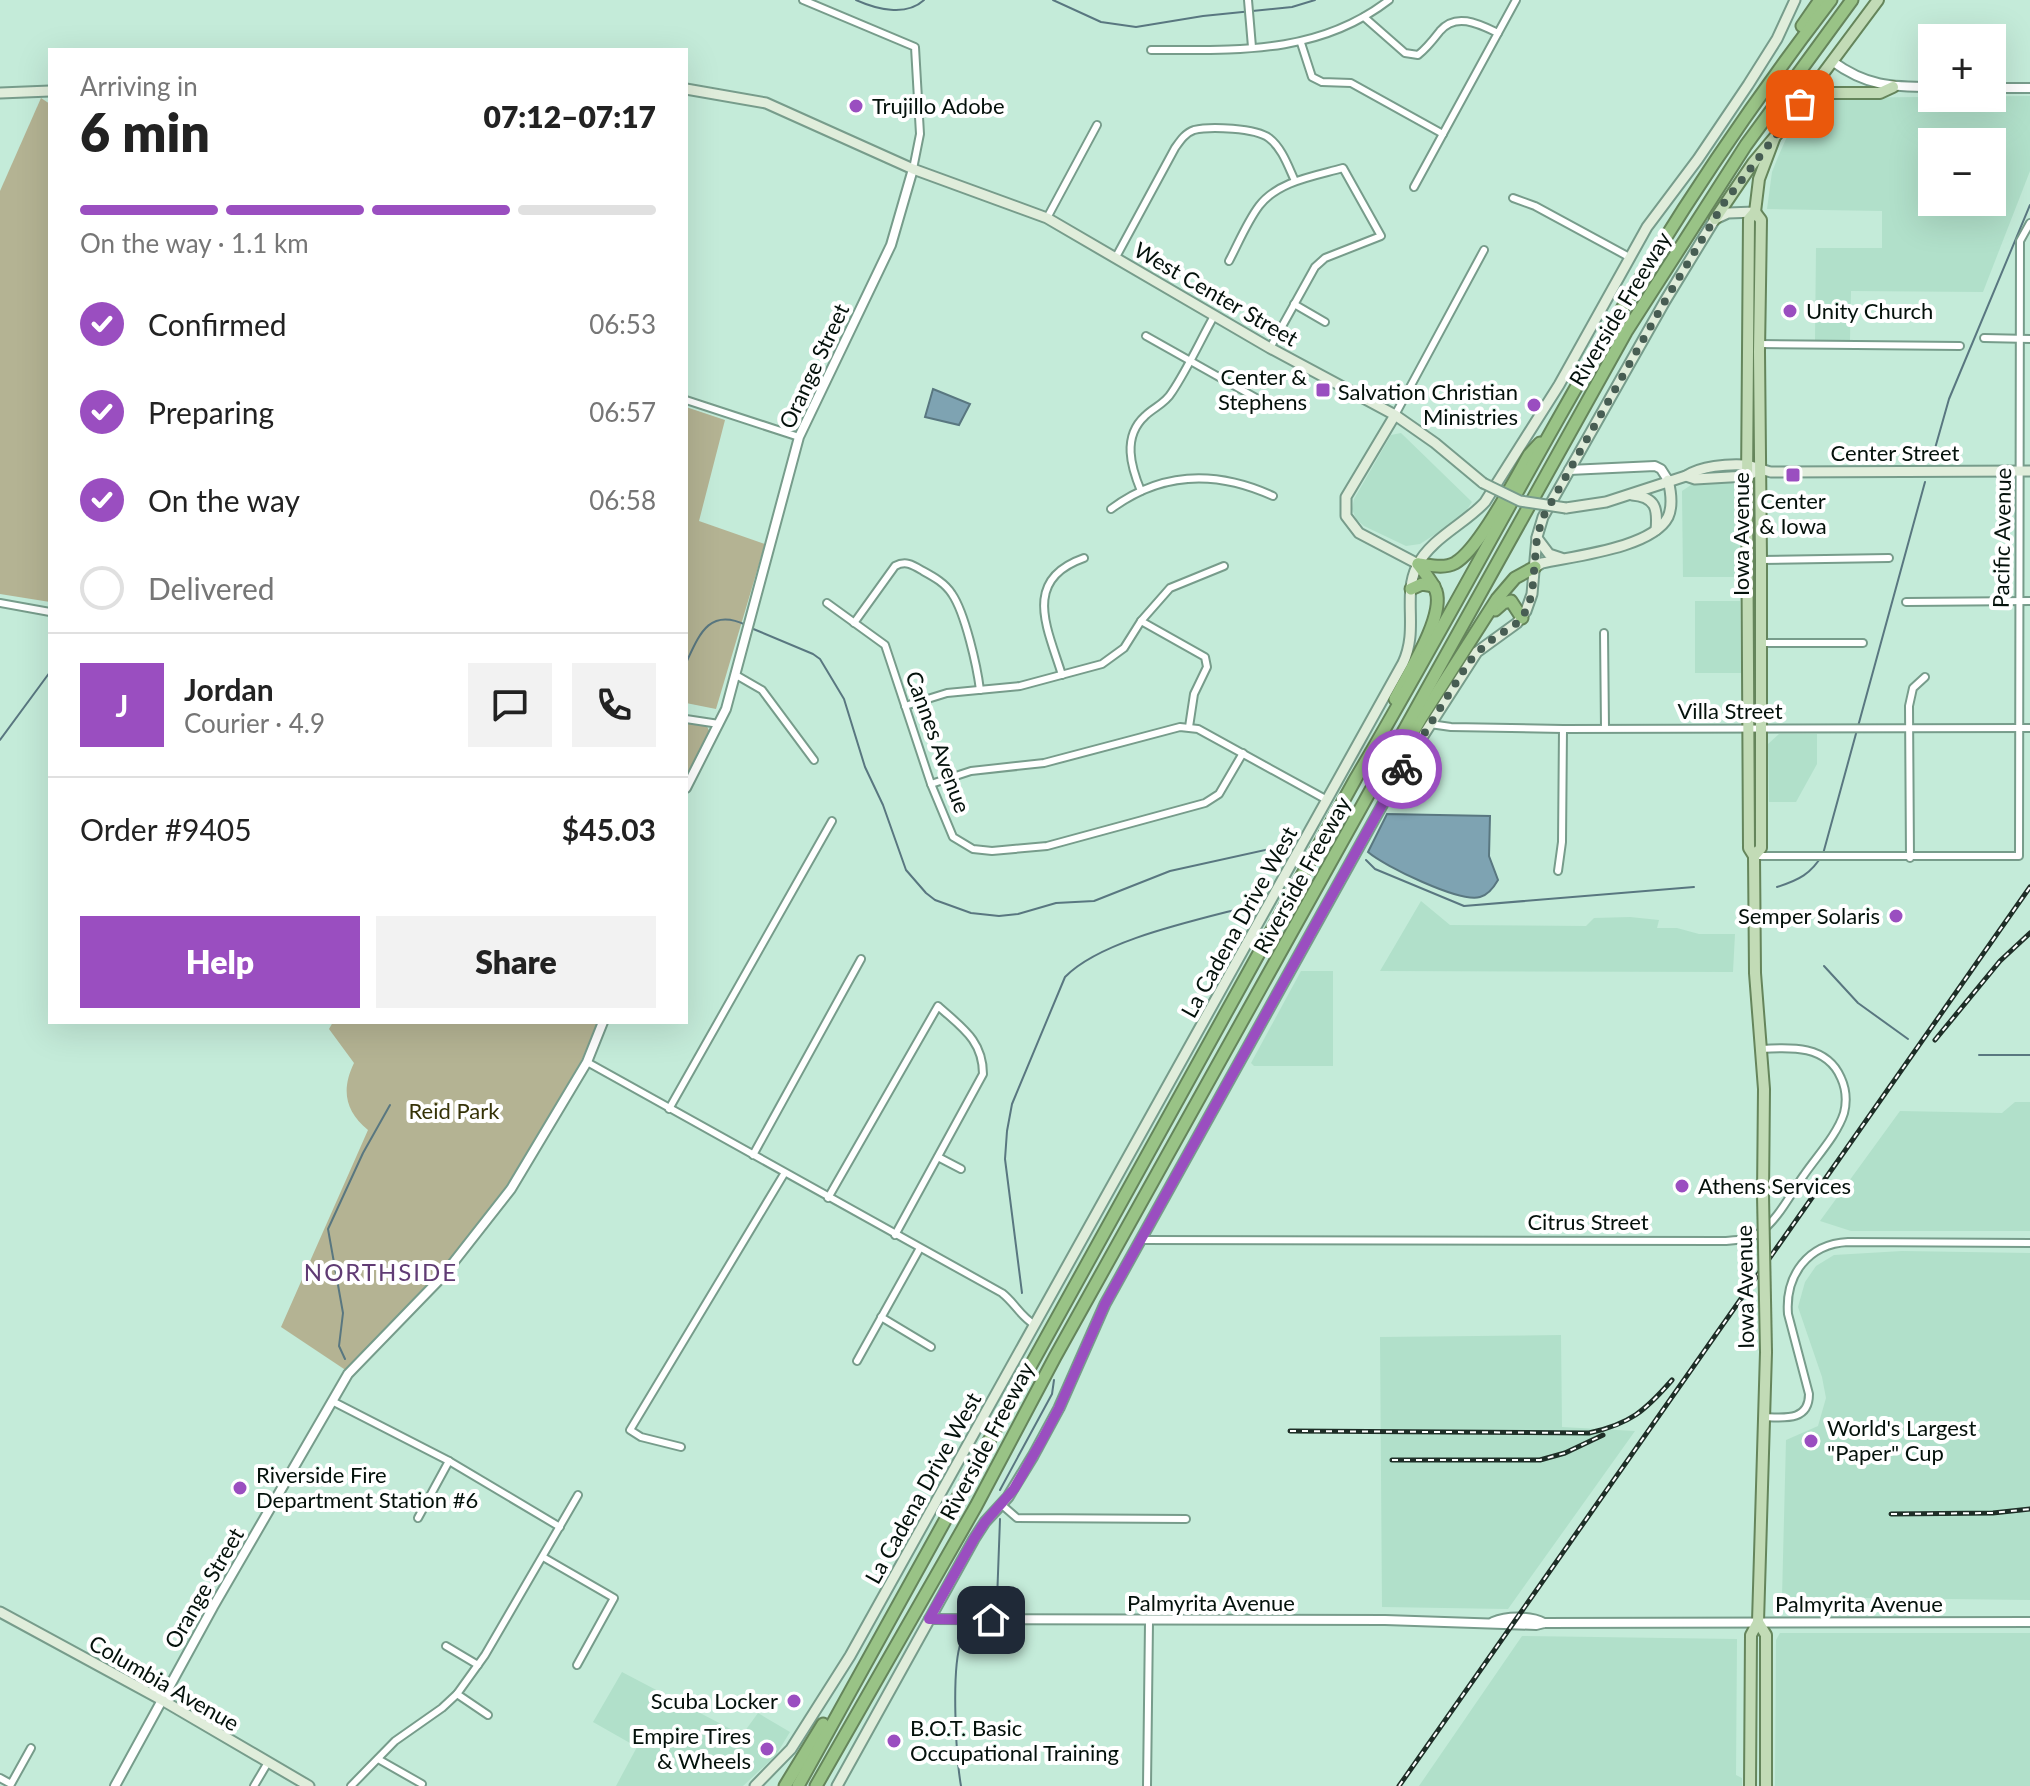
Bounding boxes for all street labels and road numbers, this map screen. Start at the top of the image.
street label: Riverside Freeway [1563,226,1677,391]
street label: West Center Street [1129,236,1303,352]
street label: Orange Street [773,299,854,433]
street label: Center Street [1831,439,1959,466]
street label: Pacific Avenue [1987,468,2016,608]
street label: Iowa Avenue [1727,472,1754,596]
street label: Cannes Avenue [900,667,977,816]
street label: Villa Street [1677,697,1783,724]
street label: Riverside Freeway [1247,791,1356,958]
street label: La Cadena Drive West [1175,821,1302,1022]
street label: Citrus Street [1527,1208,1649,1235]
street label: Iowa Avenue [1730,1225,1759,1349]
street label: Riverside Freeway [934,1356,1040,1524]
street label: La Cadena Drive West [859,1387,986,1588]
street label: Orange Street [158,1523,249,1653]
street label: Palmyrita Avenue [1127,1589,1295,1616]
street label: Palmyrita Avenue [1775,1590,1943,1617]
street label: Columbia Avenue [84,1629,244,1736]

